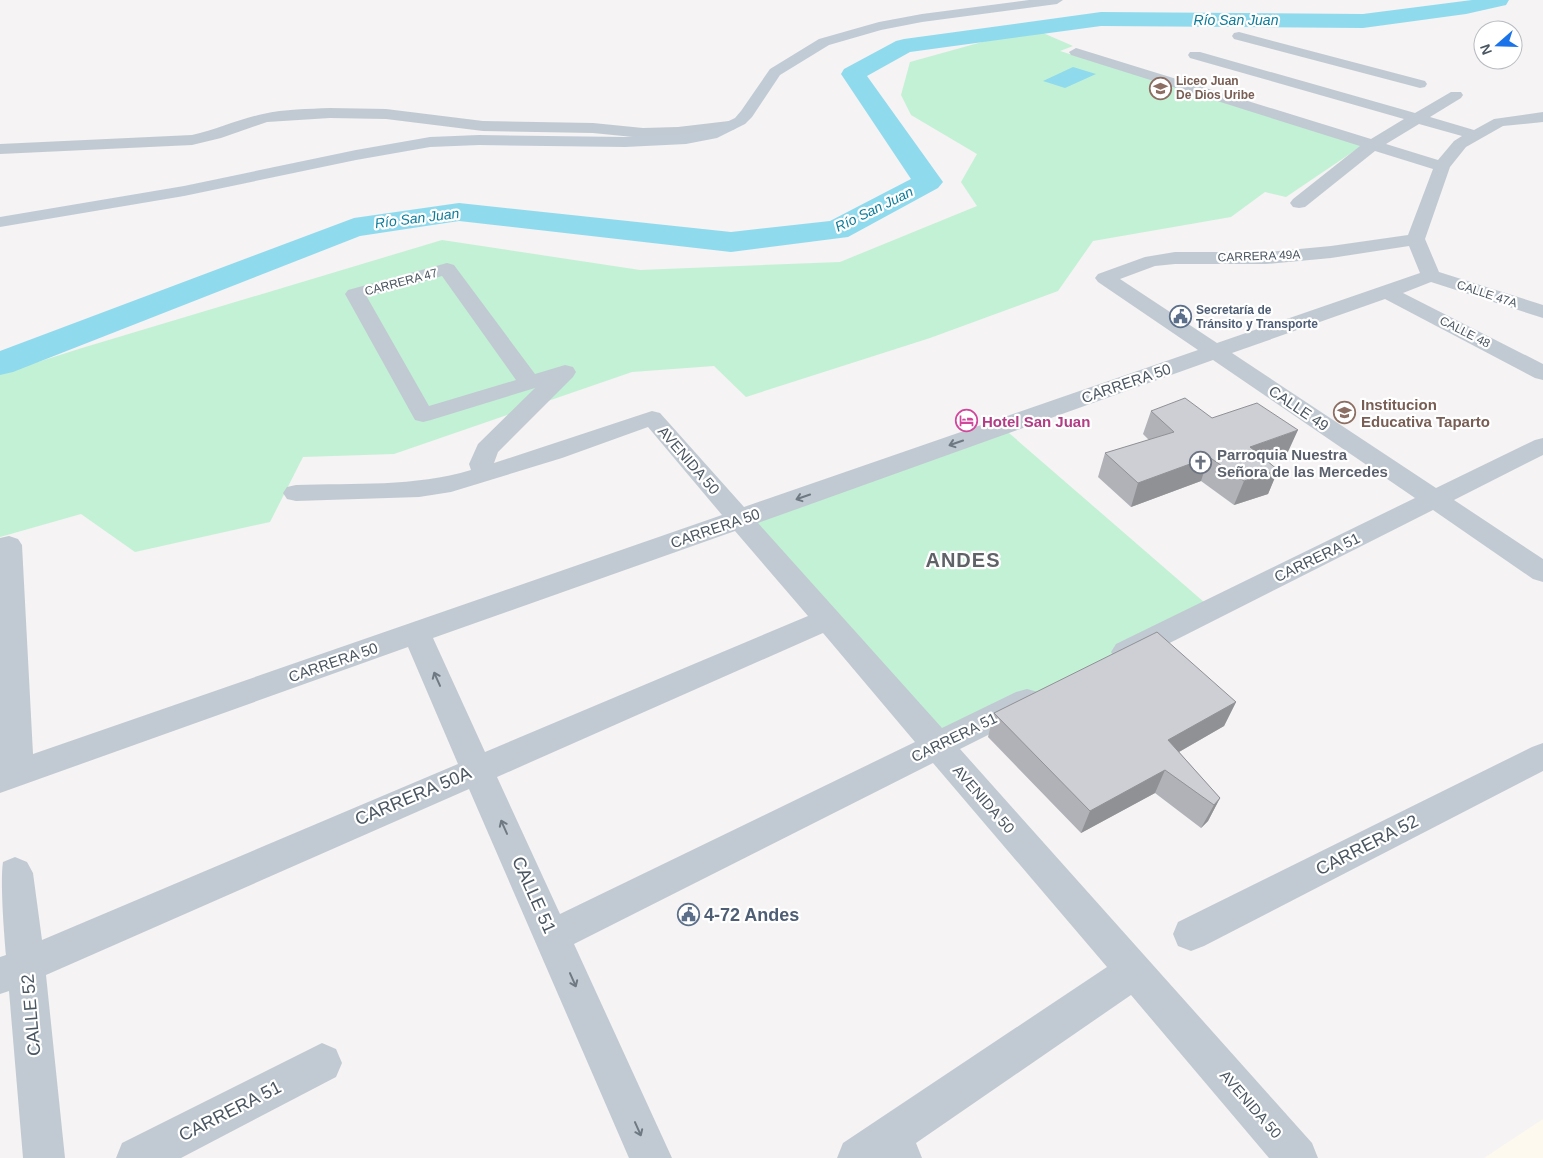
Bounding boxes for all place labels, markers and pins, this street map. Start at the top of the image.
place label: Liceo Juan De Dios Uribe [1176,74,1255,102]
school or university icon: Liceo Juan De Dios Uribe [1148,76,1172,100]
place label: Secretaría de Tránsito y Transporte [1196,303,1318,331]
public building icon: Secretaría de Tránsito y Transporte [1168,305,1192,329]
place label: Institucion Educativa Taparto [1361,396,1490,430]
school or university icon: Institucion Educativa Taparto [1333,401,1357,425]
hotel icon: Hotel San Juan [954,409,978,433]
place label: Hotel San Juan [982,413,1090,430]
place label: Parroquia Nuestra Señora de las Mercedes [1217,446,1388,480]
church icon: Parroquia Nuestra Señora de las Mercedes [1189,451,1213,475]
public building icon: 4-72 Andes [676,903,700,927]
place label: 4-72 Andes [704,905,799,925]

